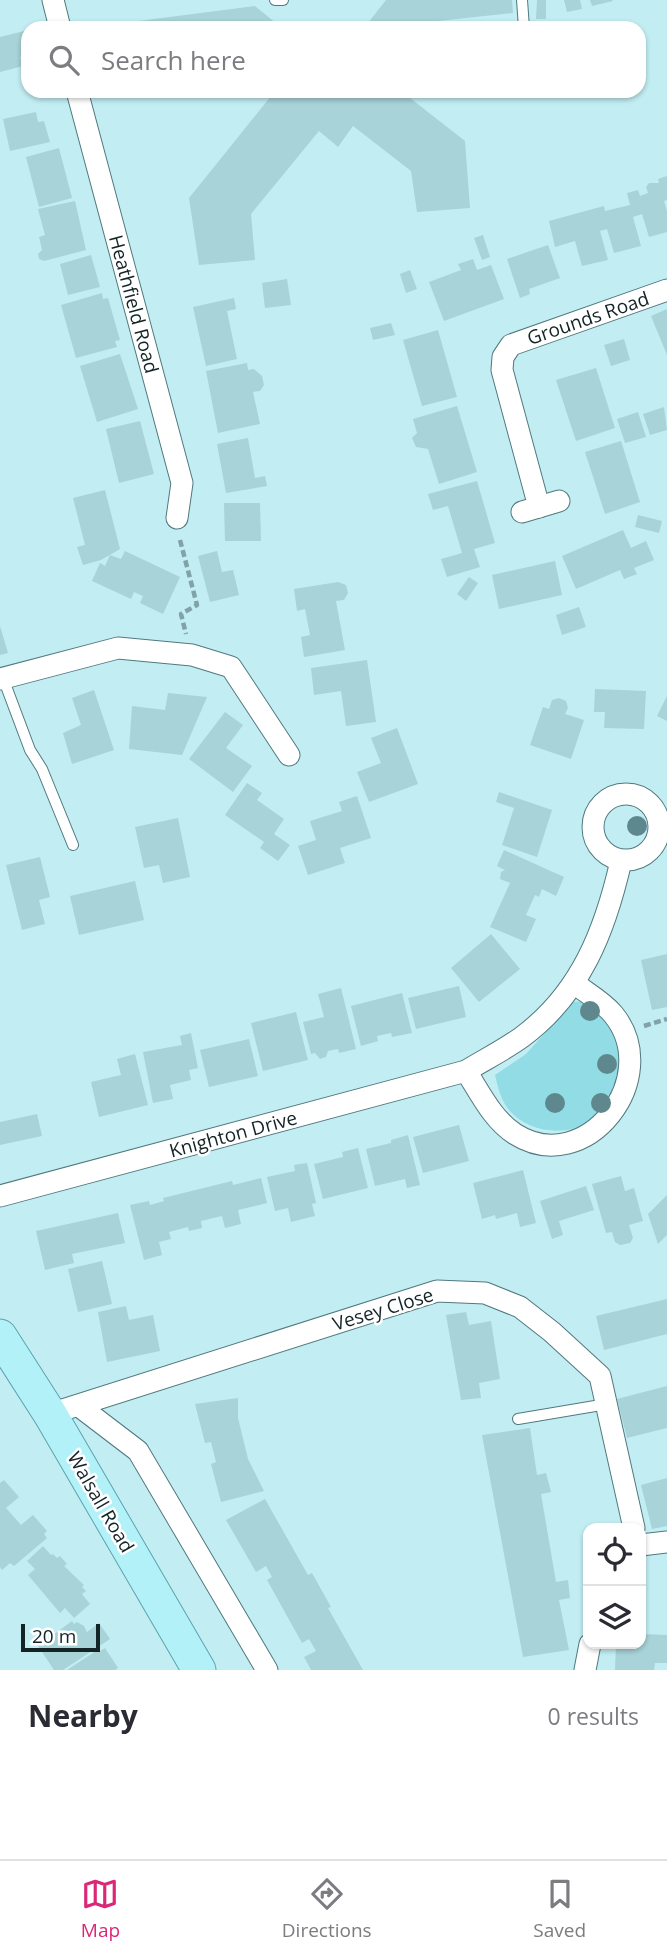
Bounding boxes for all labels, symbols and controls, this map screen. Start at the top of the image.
search box [21,21,646,98]
icon: search [45,41,83,79]
text: Search here [101,42,246,78]
street label: Heathfield Road [103,232,165,376]
street label: Grounds Road [524,285,652,351]
street label: Knighton Drive [166,1104,300,1164]
street label: Vesey Close [329,1281,437,1337]
street label: Walsall Road [62,1447,140,1557]
map controls [583,1523,646,1649]
button: locate [583,1523,646,1586]
button: layers [583,1586,646,1649]
scale bar [21,1621,100,1653]
text: 20 m [32,1623,76,1649]
text: Nearby [28,1695,138,1736]
text: 0 results [548,1700,639,1732]
tab: Map [81,1875,120,1943]
tab: Directions [282,1875,372,1943]
tab: Saved [533,1875,586,1943]

